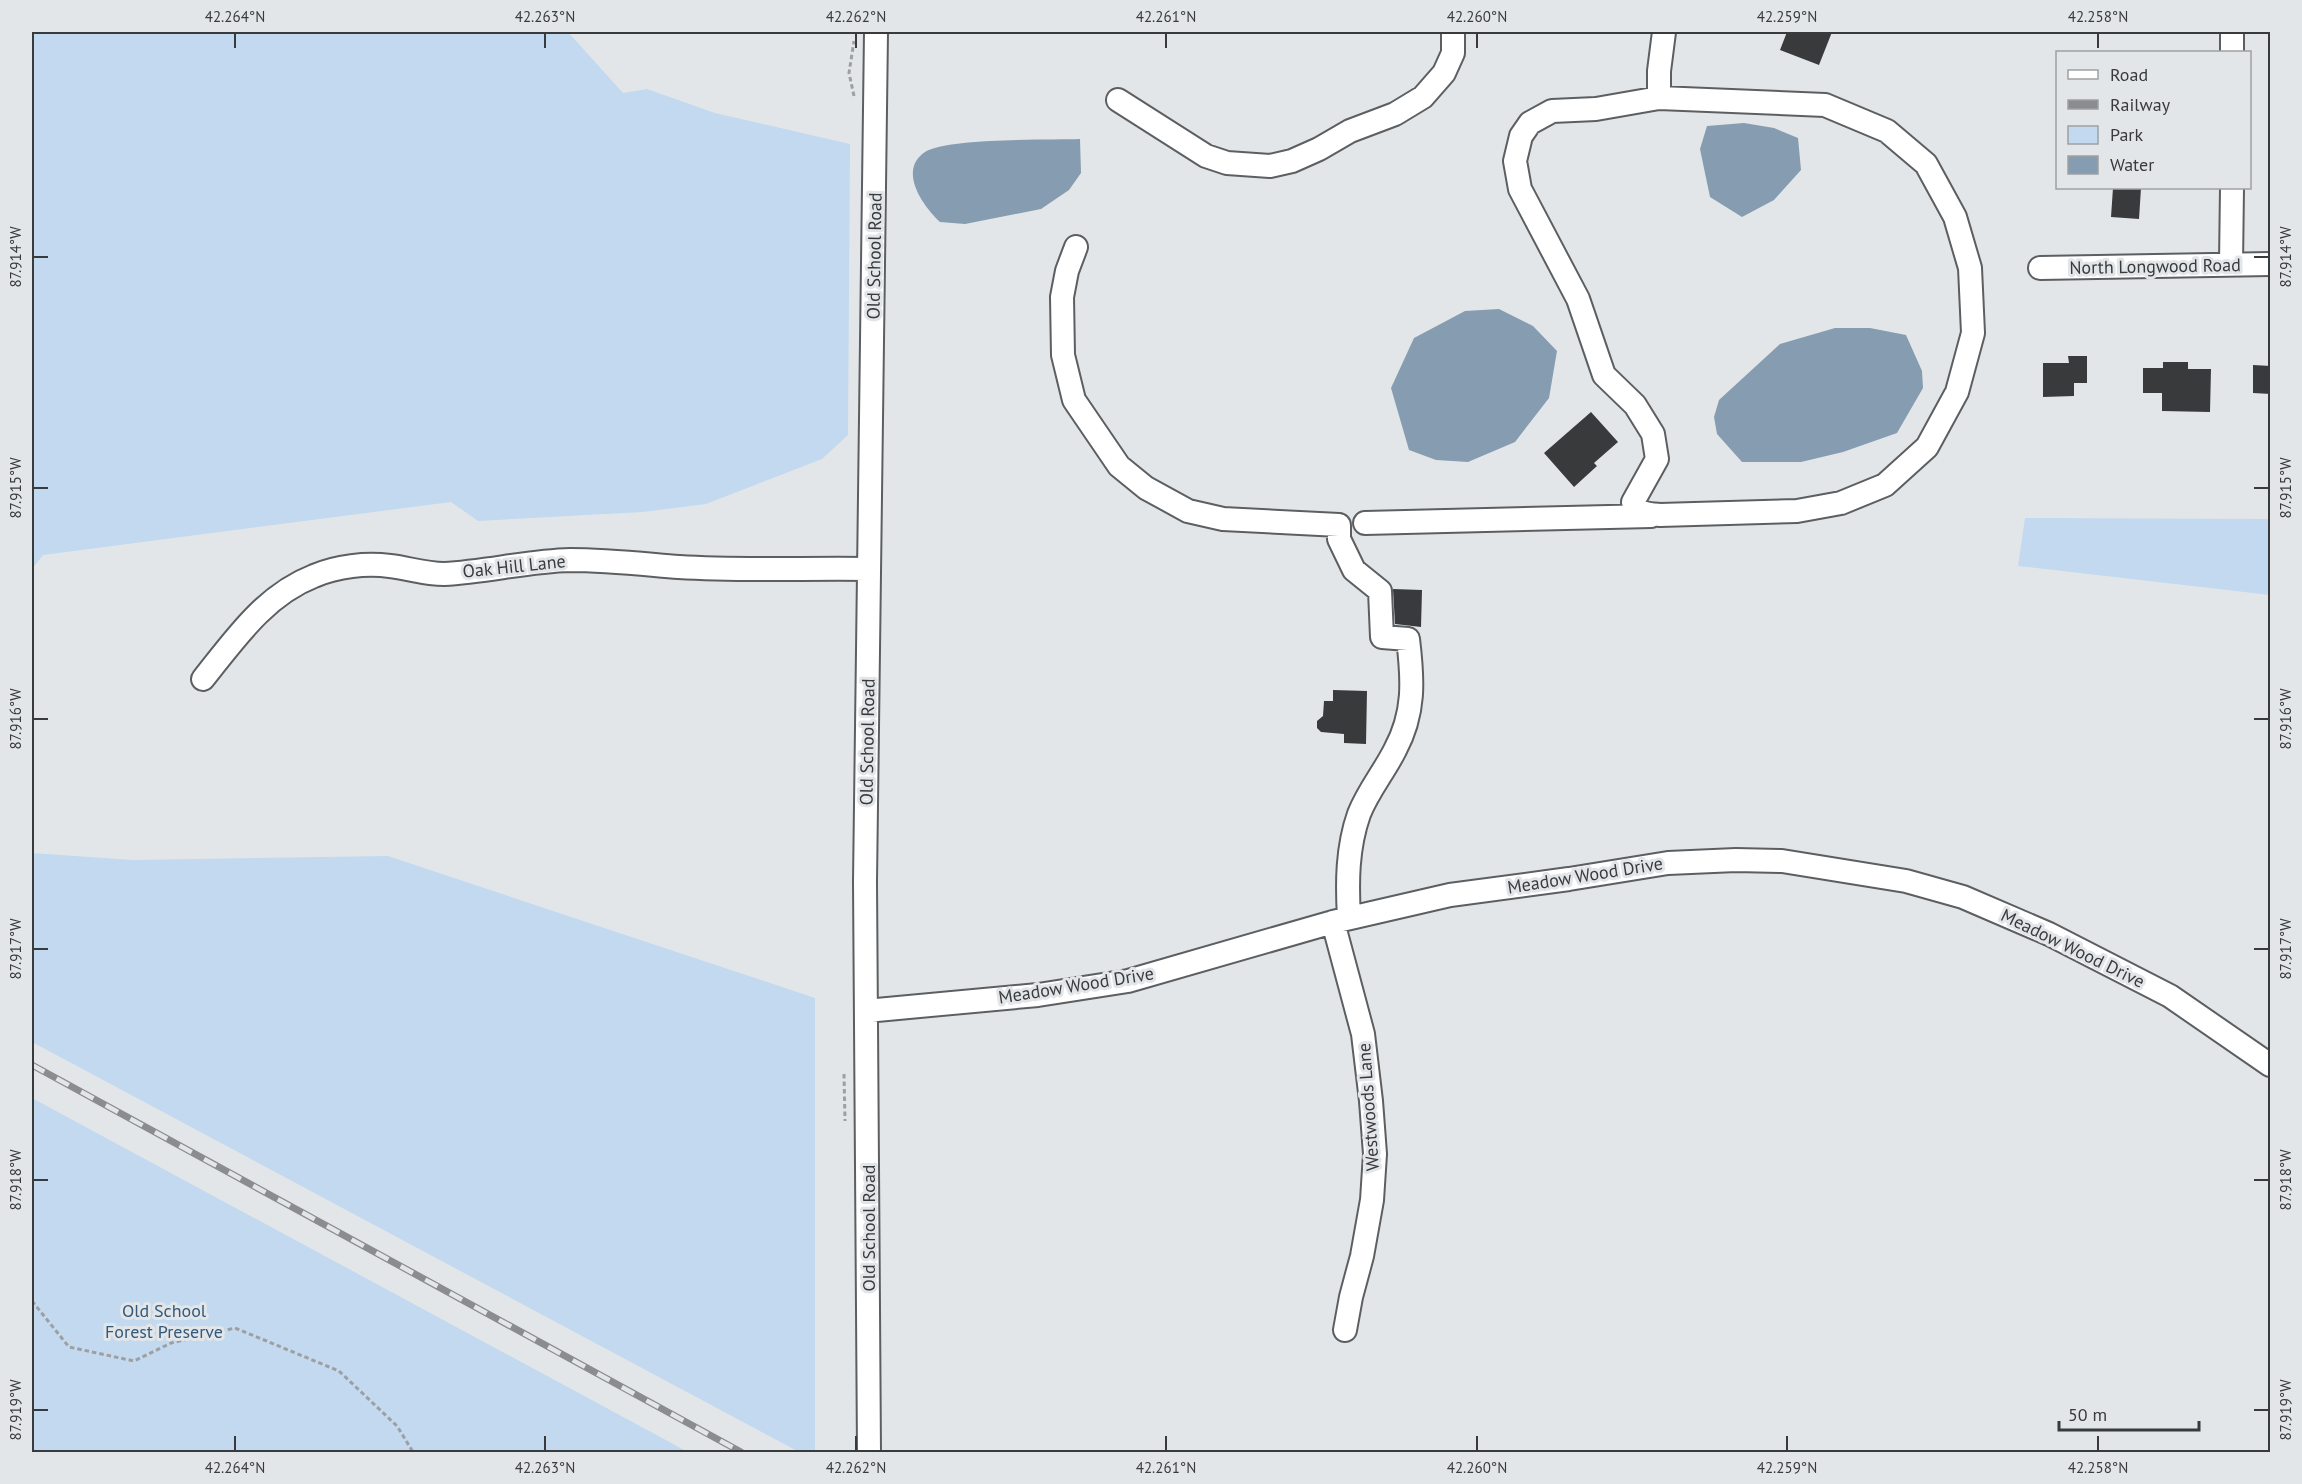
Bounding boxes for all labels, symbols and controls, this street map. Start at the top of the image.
text: 42.264°N [205,7,265,26]
text: 42.263°N [515,7,575,26]
text: 42.262°N [826,7,886,26]
text: 42.261°N [1136,7,1196,26]
text: 42.260°N [1447,7,1507,26]
text: 42.259°N [1757,7,1817,26]
text: 42.258°N [2068,7,2128,26]
legend [2056,51,2251,189]
text: Road [2110,63,2148,86]
text: Railway [2110,93,2171,116]
text: Park [2110,123,2143,146]
text: Water [2110,153,2154,176]
street label: Old School Road [861,192,887,320]
text: 87.914°W [6,226,25,288]
text: 87.914°W [2276,226,2295,288]
street label: North Longwood Road [2069,253,2241,279]
text: 87.915°W [6,457,25,519]
text: 87.915°W [2276,457,2295,519]
street label: Oak Hill Lane [461,549,567,583]
street label: Old School Road [854,678,880,806]
text: 87.916°W [6,688,25,750]
text: 87.916°W [2276,688,2295,750]
street label: Meadow Wood Drive [1506,851,1664,899]
street label: Meadow Wood Drive [1997,903,2149,993]
text: 87.917°W [6,918,25,980]
text: 87.917°W [2276,918,2295,980]
street label: Meadow Wood Drive [997,961,1155,1009]
street label: Westwoods Lane [1352,1042,1384,1172]
text: 87.918°W [6,1149,25,1211]
text: 87.918°W [2276,1149,2295,1211]
street label: Old School Road [857,1164,880,1292]
park label: Old School Forest Preserve [105,1299,223,1343]
text: 87.919°W [6,1379,25,1441]
text: 87.919°W [2276,1379,2295,1441]
scale bar [2059,1394,2198,1432]
text: 50 m [2068,1403,2107,1426]
text: 42.264°N [205,1458,265,1477]
text: 42.263°N [515,1458,575,1477]
text: 42.262°N [826,1458,886,1477]
text: 42.261°N [1136,1458,1196,1477]
text: 42.260°N [1447,1458,1507,1477]
text: 42.259°N [1757,1458,1817,1477]
text: 42.258°N [2068,1458,2128,1477]

